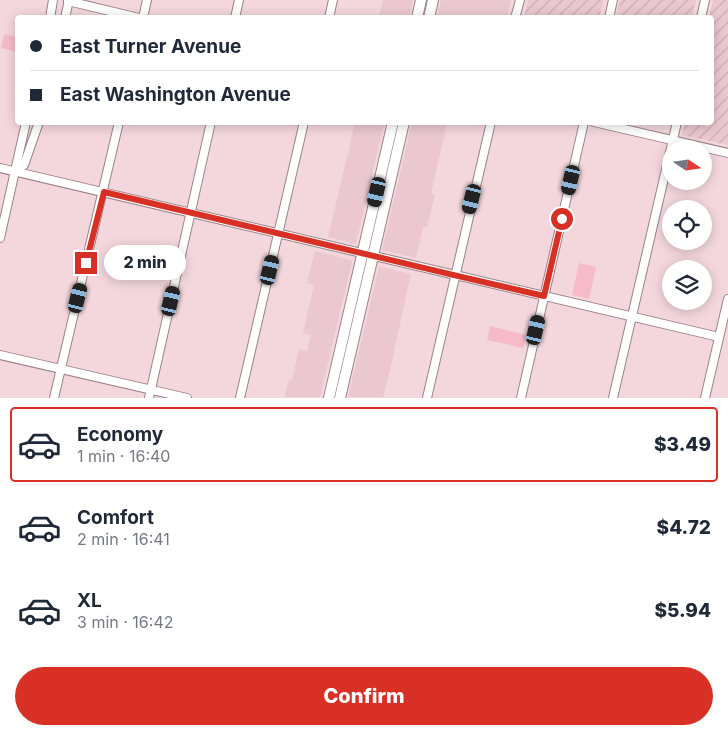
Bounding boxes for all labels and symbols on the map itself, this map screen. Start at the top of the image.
north arrow [662,140,712,190]
car [560,164,581,196]
car [366,176,387,208]
car [461,183,482,215]
route start [551,208,573,230]
callout: 2 min [104,246,186,280]
route end [75,252,97,274]
car [259,254,280,286]
car [67,282,88,314]
car [160,285,181,317]
car [525,314,546,346]

